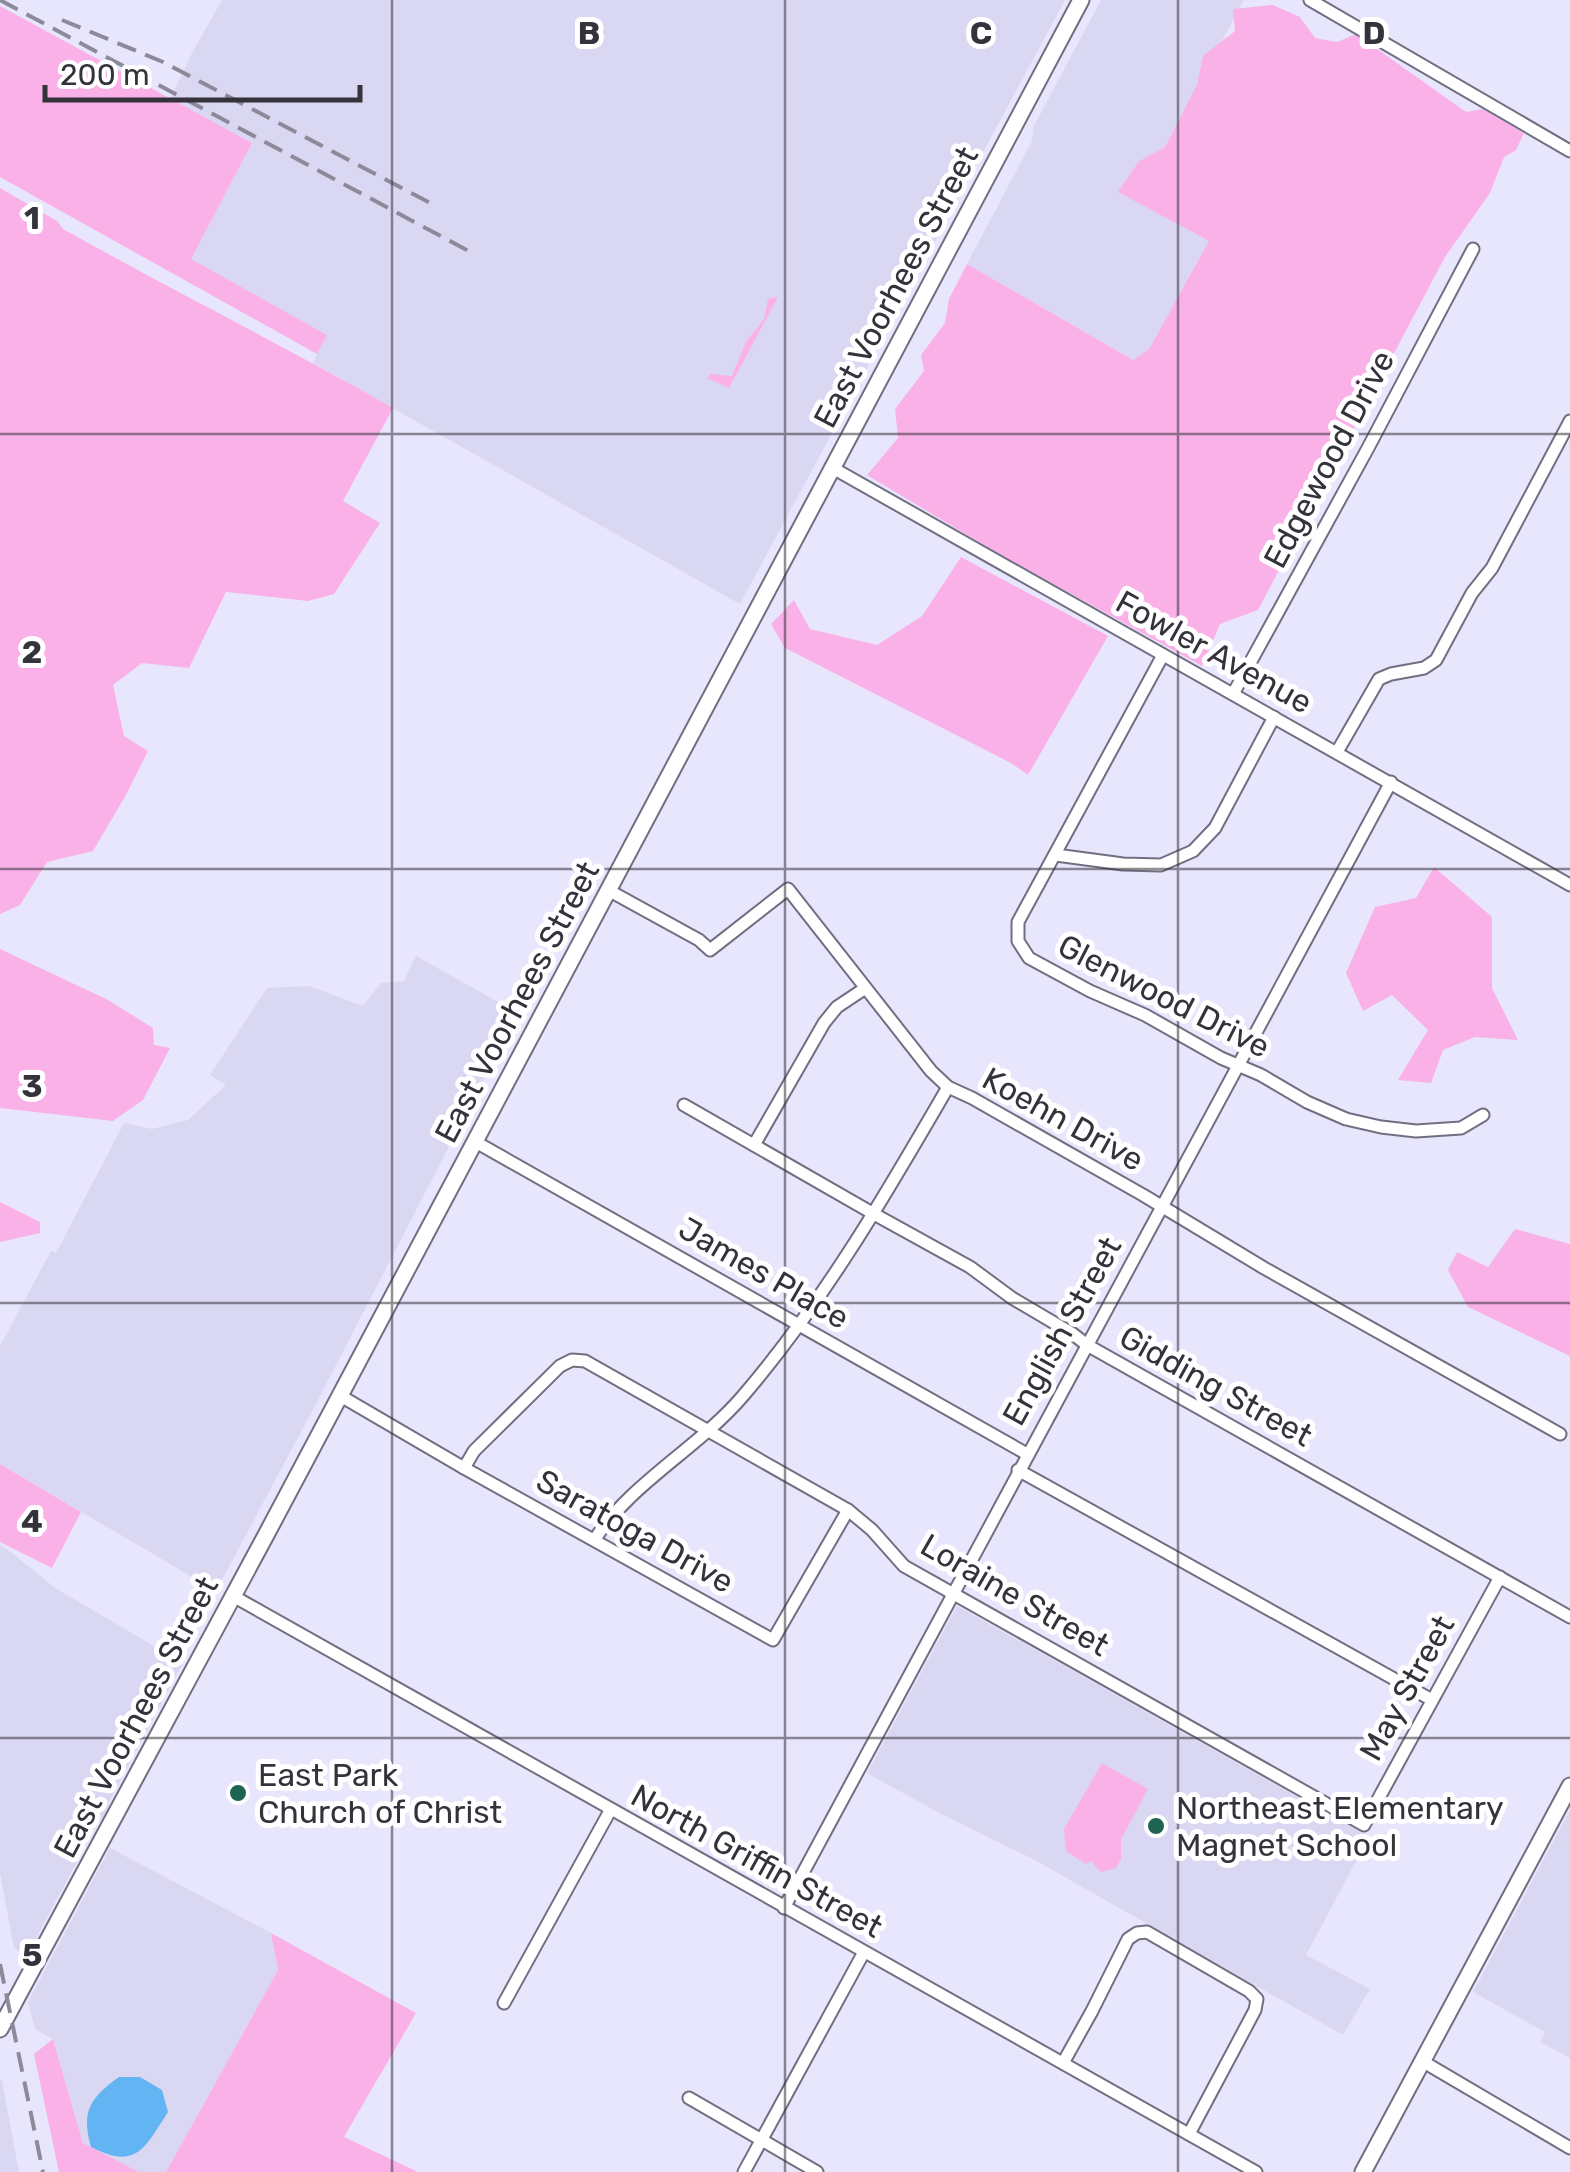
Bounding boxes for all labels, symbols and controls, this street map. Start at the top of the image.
text: B [578,14,600,52]
text: C [970,14,992,52]
text: D [1363,14,1385,52]
scale bar [45,40,360,102]
text: 200 m [60,57,150,93]
street label: East Voorhees Street [806,140,986,434]
text: 1 [24,199,40,237]
street label: Edgewood Drive [1256,344,1402,574]
street label: Fowler Avenue [1109,583,1319,721]
text: 2 [22,633,42,671]
street label: East Voorhees Street [427,855,607,1149]
street label: Glenwood Drive [1052,926,1276,1066]
street label: Koehn Drive [976,1059,1150,1179]
text: 3 [21,1067,43,1105]
street label: James Place [672,1209,856,1337]
street label: English Street [995,1230,1129,1432]
street label: Gidding Street [1113,1317,1319,1455]
street label: Saratoga Drive [530,1461,740,1601]
text: 4 [21,1502,43,1540]
street label: Loraine Street [914,1526,1116,1664]
street label: East Voorhees Street [46,1570,226,1864]
street label: May Street [1352,1609,1462,1767]
place label: East Park Church of Christ [258,1756,502,1831]
street label: North Griffin Street [625,1776,889,1946]
marker: East Park Church of Christ [227,1782,249,1804]
place label: Northeast Elementary Magnet School [1176,1789,1504,1864]
marker: Northeast Elementary Magnet School [1145,1815,1167,1837]
text: 5 [22,1936,42,1974]

